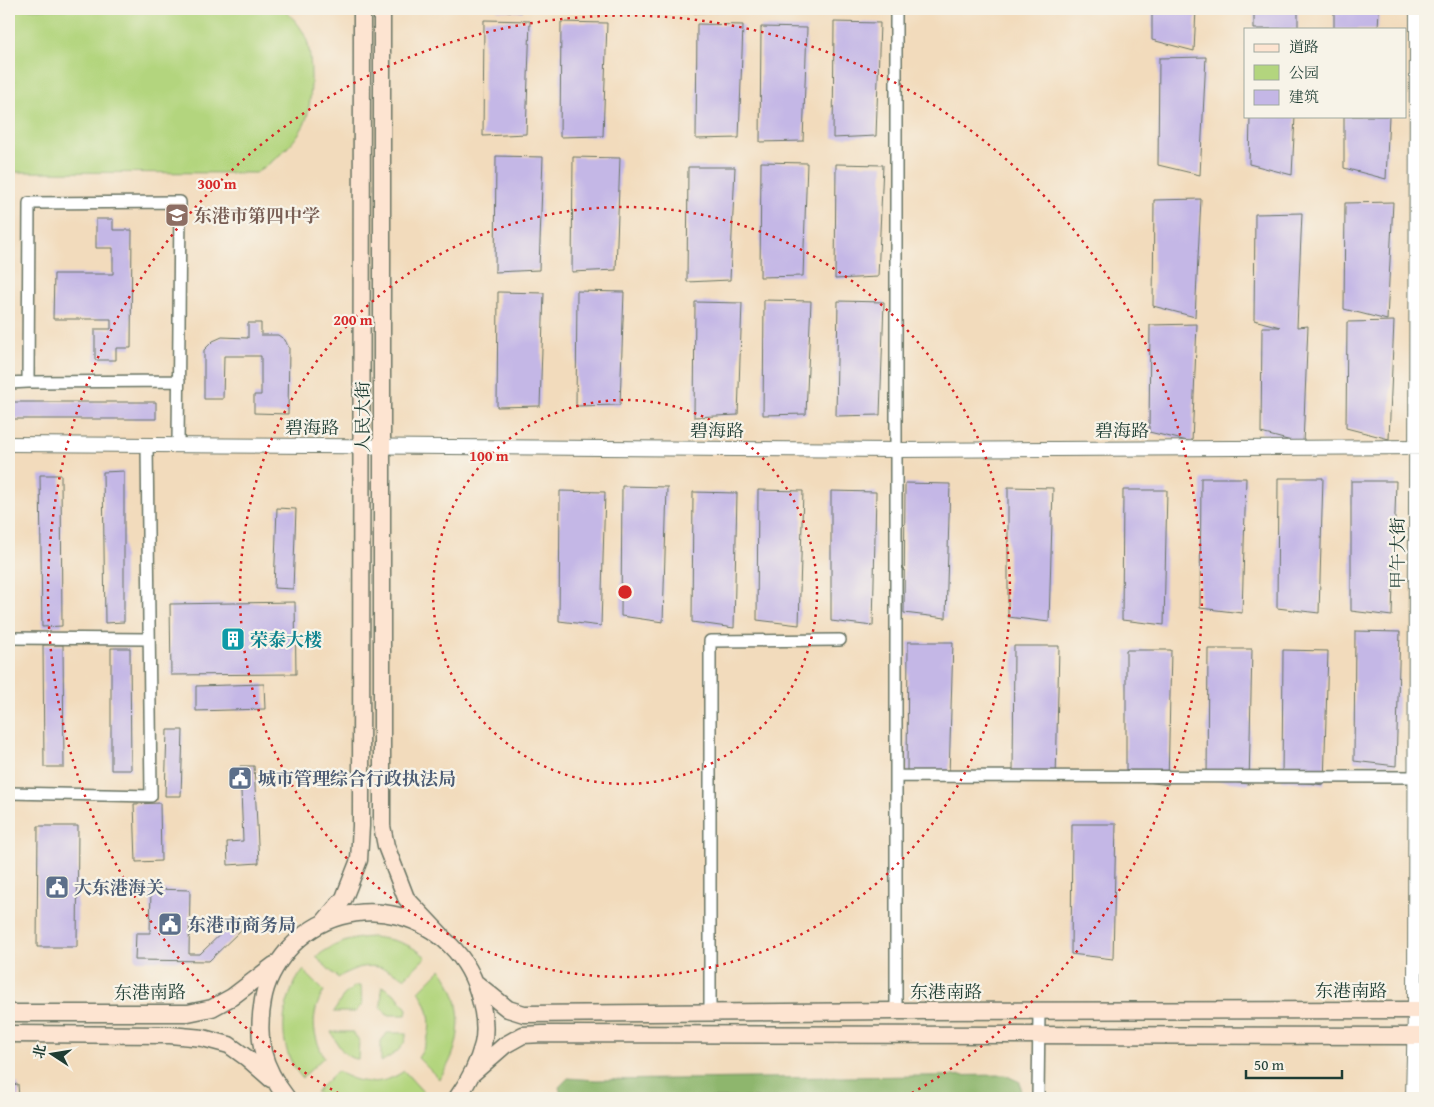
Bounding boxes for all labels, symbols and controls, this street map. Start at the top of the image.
legend [1244,28,1406,118]
text: 道路 [1289,36,1319,57]
text: 公园 [1289,62,1319,83]
text: 建筑 [1289,86,1319,107]
text: 300 m [197,173,237,194]
school or university icon: 东港市第四中学 [164,202,190,228]
place label: 东港市第四中学 [194,202,320,229]
text: 200 m [333,309,373,330]
street label: 人民大街 [349,381,376,453]
street label: 碧海路 [285,414,339,441]
street label: 碧海路 [690,417,744,444]
street label: 碧海路 [1095,417,1149,444]
text: 100 m [469,445,509,466]
street label: 甲午大街 [1384,517,1411,589]
centre of rings [616,583,634,601]
building icon: 荣泰大楼 [220,626,246,652]
place label: 荣泰大楼 [250,626,322,653]
public building icon: 城市管理综合行政执法局 [227,765,253,791]
place label: 城市管理综合行政执法局 [258,765,456,792]
public building icon: 大东港海关 [44,874,70,900]
place label: 大东港海关 [74,874,164,901]
public building icon: 东港市商务局 [157,911,183,937]
place label: 东港市商务局 [188,911,296,938]
street label: 东港南路 [1315,977,1387,1004]
street label: 东港南路 [114,978,186,1006]
street label: 东港南路 [910,978,982,1005]
north arrow [28,1030,78,1080]
text: 北 [28,1042,51,1060]
scale bar [1246,1047,1343,1079]
text: 50 m [1254,1054,1285,1075]

